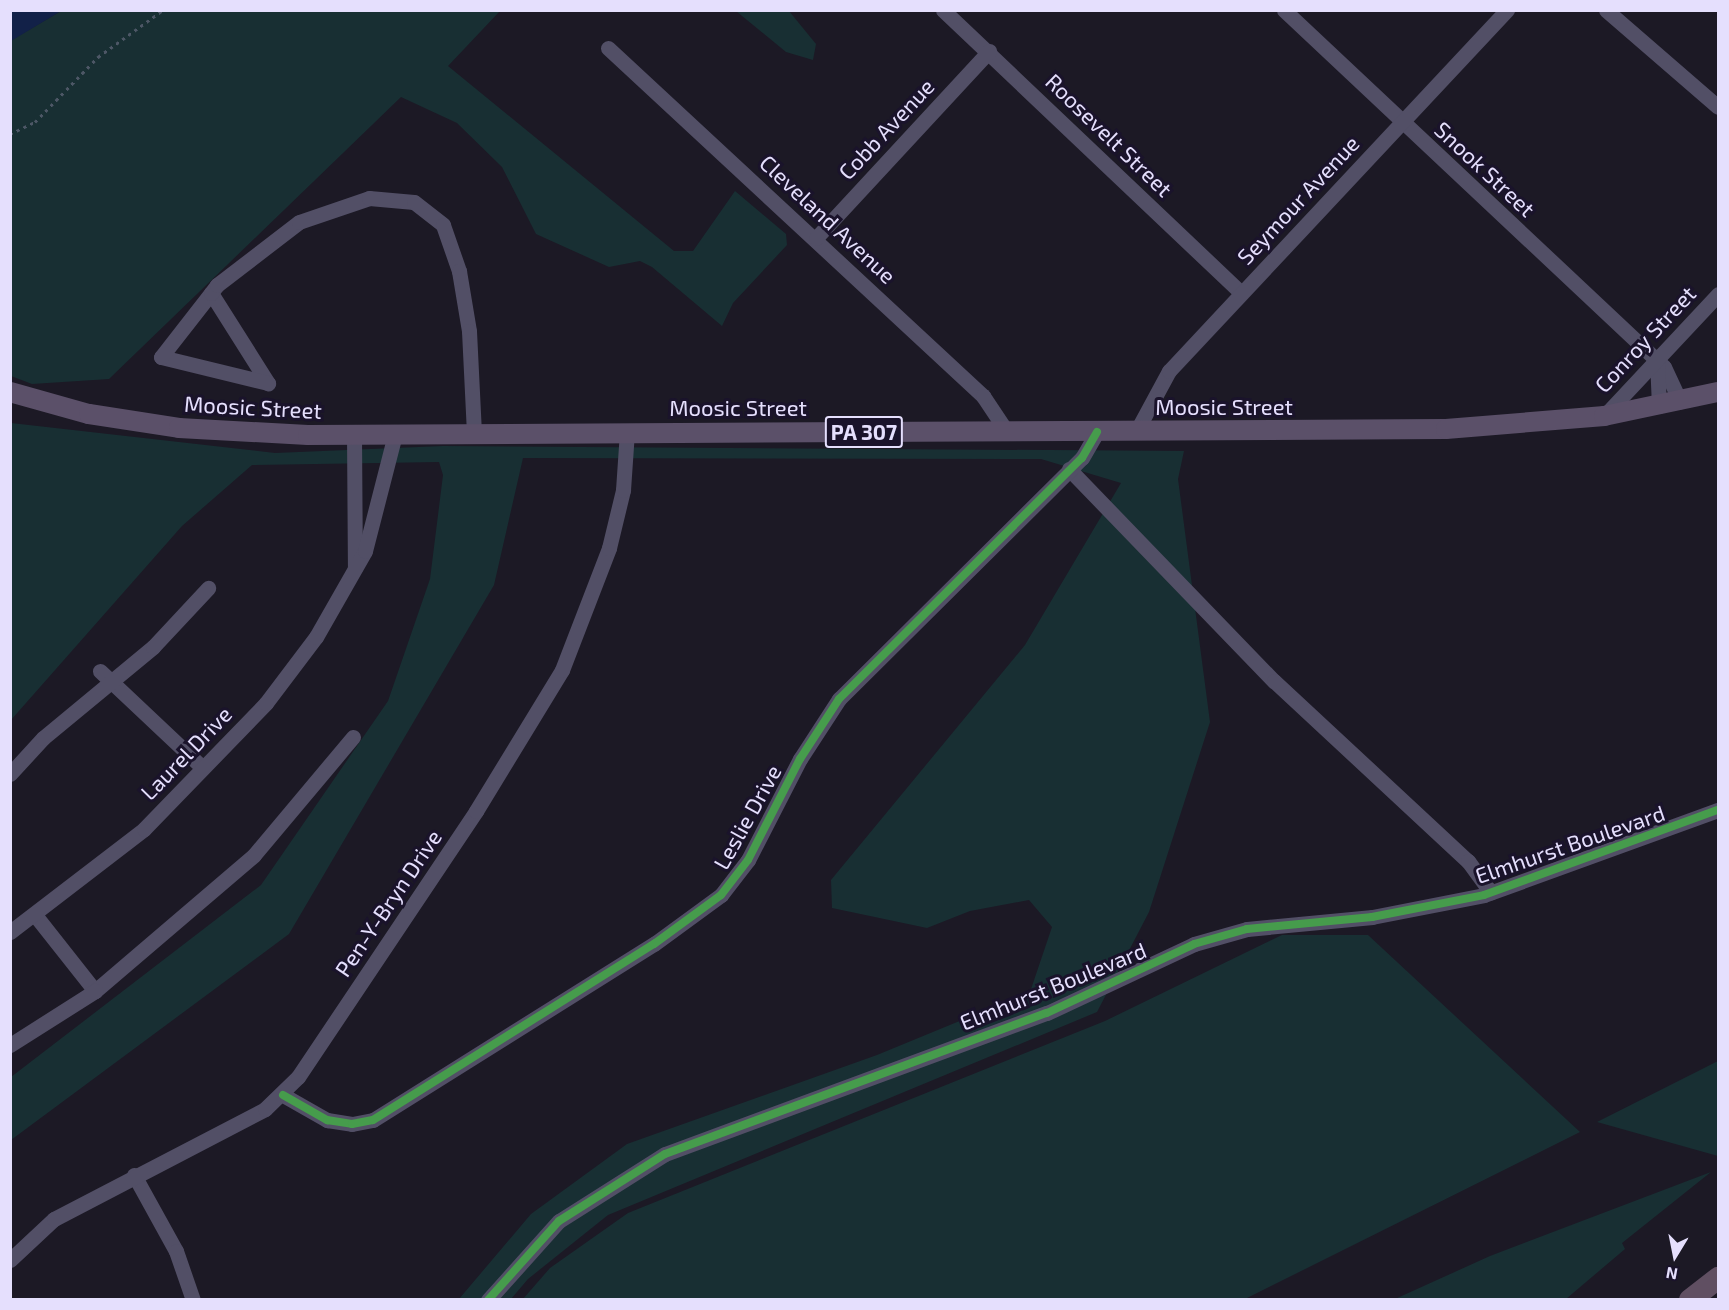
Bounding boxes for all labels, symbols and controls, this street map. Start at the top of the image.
street label: Roosevelt Street [1040,68,1178,202]
street label: Cobb Avenue [832,73,940,185]
street label: Snook Street [1429,116,1541,222]
street label: Seymour Avenue [1231,130,1365,270]
street label: Cleveland Avenue [754,149,902,289]
street label: Conroy Street [1589,280,1701,398]
street label: Moosic Street [184,390,322,424]
street label: Moosic Street [1155,394,1293,420]
street label: Moosic Street [669,395,807,421]
road number: PA 307 [824,414,904,450]
street label: Laurel Drive [135,701,237,805]
street label: Leslie Drive [708,760,786,874]
street label: Elmhurst Boulevard [1472,799,1668,889]
street label: Pen-Y-Bryn Drive [329,825,447,981]
street label: Elmhurst Boulevard [956,937,1150,1035]
north arrow [1645,1226,1705,1286]
text: N [1664,1264,1679,1285]

